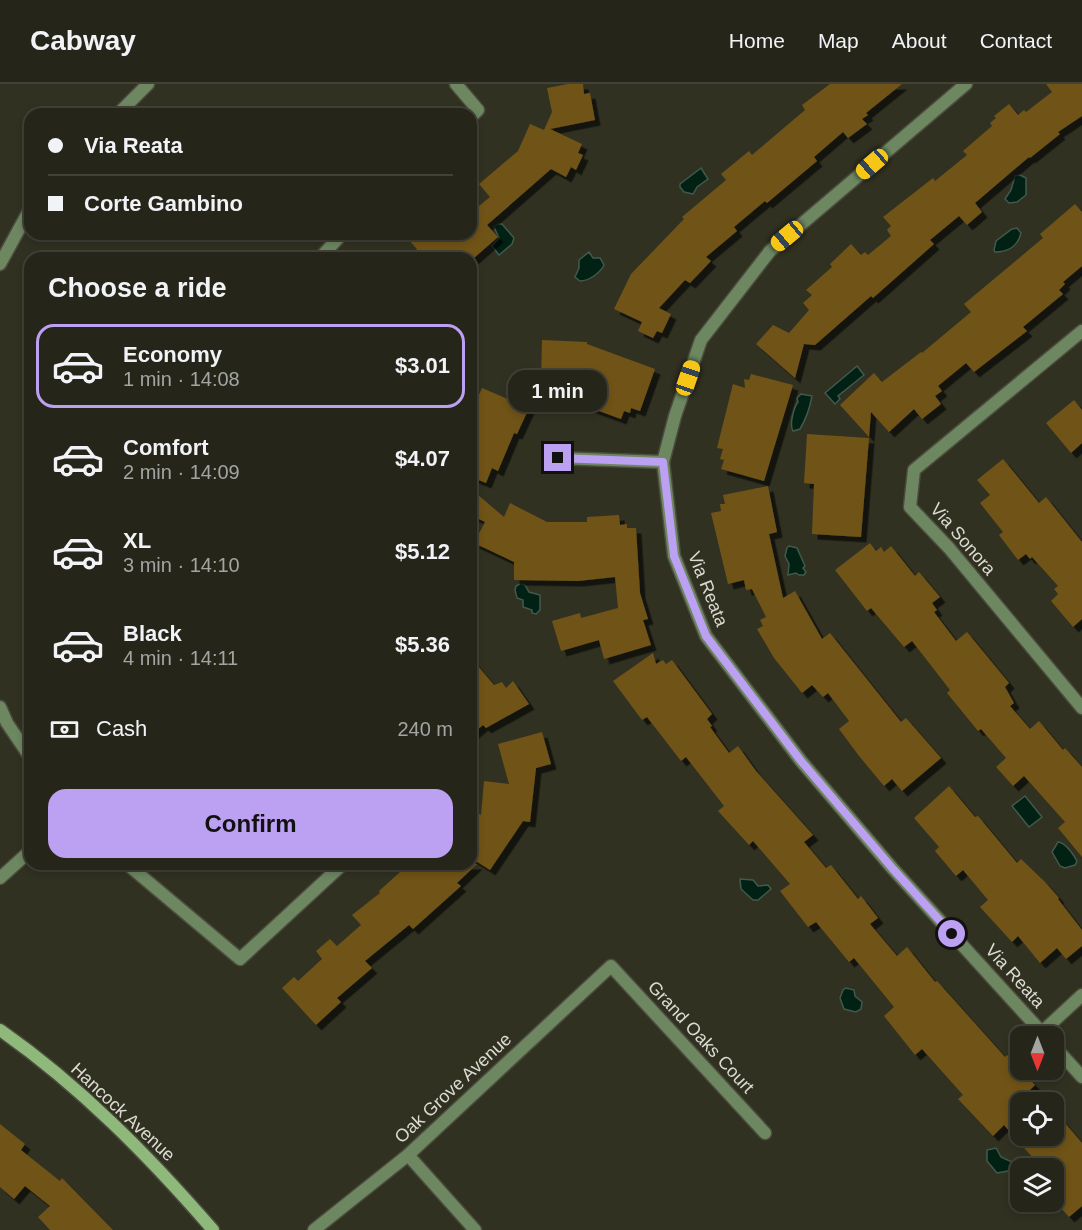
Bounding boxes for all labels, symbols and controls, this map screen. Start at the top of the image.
text: Cabway [30,25,136,56]
text: Home [729,29,785,52]
text: Map [818,29,859,52]
text: About [892,29,947,52]
text: Contact [980,29,1052,52]
text: Via Reata [84,133,183,158]
car [853,145,891,183]
text: Corte Gambino [84,191,243,216]
car [767,218,807,254]
text: Choose a ride [48,273,227,303]
icon: car [51,339,105,393]
text: Economy [123,342,222,367]
text: $3.01 [395,353,450,378]
car [674,358,702,398]
text: 1 min · 14:08 [123,368,240,390]
callout: 1 min [508,371,608,413]
text: 1 min [531,380,584,402]
icon: car [51,432,105,486]
text: Comfort [123,435,209,460]
route end [544,444,571,471]
text: $4.07 [395,446,450,471]
text: 2 min · 14:09 [123,461,240,483]
street label: Via Sonora [926,499,1000,580]
icon: car [51,525,105,579]
text: XL [123,528,151,553]
text: $5.12 [395,539,450,564]
street label: Via Reata [684,549,732,630]
text: 3 min · 14:10 [123,554,240,576]
icon: car [51,618,105,672]
text: Black [123,621,182,646]
text: $5.36 [395,632,450,657]
text: 4 min · 14:11 [123,647,238,669]
icon: cash [48,713,81,746]
text: Cash [96,716,147,741]
text: 240 m [397,718,453,740]
button: Confirm [48,789,453,858]
route start [938,920,965,947]
street label: Via Reata [981,940,1049,1013]
street label: Grand Oaks Court [644,977,758,1097]
north arrow [1010,1026,1064,1080]
map controls [1010,1026,1064,1212]
street label: Oak Grove Avenue [391,1029,515,1147]
street label: Hancock Avenue [67,1059,179,1165]
button: locate [1010,1092,1064,1146]
button: layers [1010,1158,1064,1212]

